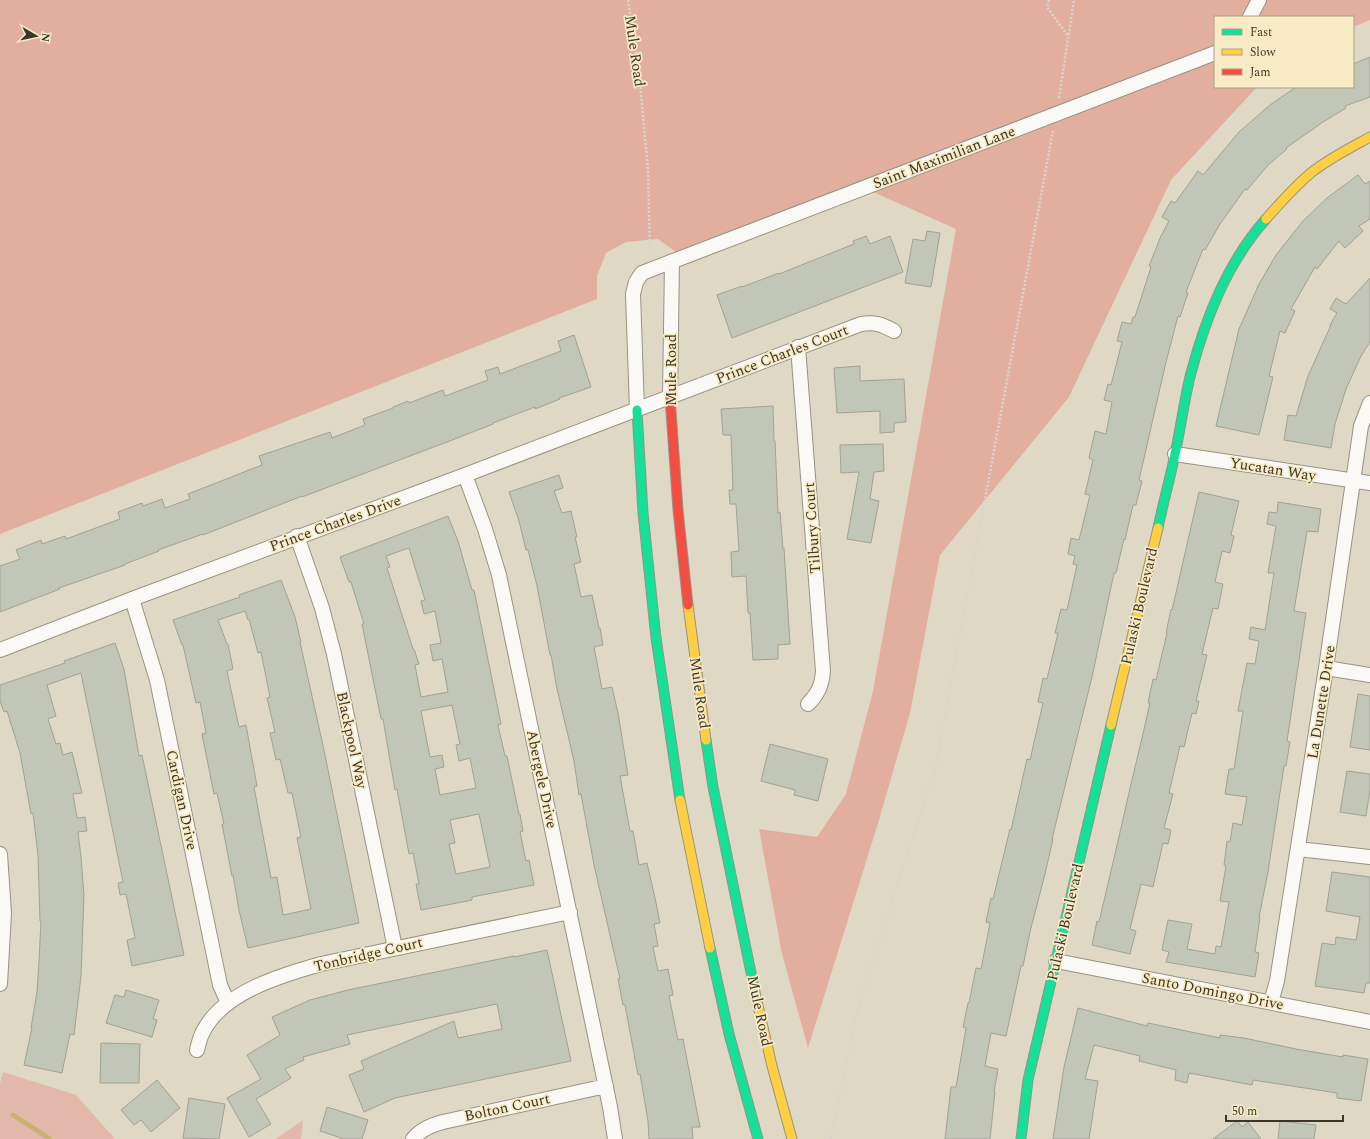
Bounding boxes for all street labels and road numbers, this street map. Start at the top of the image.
street label: Mule Road [618,14,651,88]
street label: Saint Maximilian Lane [870,120,1019,195]
street label: Prince Charles Court [713,319,852,390]
street label: Mule Road [660,334,683,406]
street label: Yucatan Way [1228,451,1318,488]
street label: Tilbury Court [798,481,827,574]
street label: Prince Charles Drive [266,489,404,558]
street label: Pulaski Boulevard [1115,545,1164,667]
street label: La Dunette Drive [1301,644,1342,761]
street label: Mule Road [683,656,716,730]
street label: Blackpool Way [330,689,373,792]
street label: Abergele Drive [520,728,563,830]
street label: Cardigan Drive [160,748,203,852]
street label: Pulaski Boulevard [1041,861,1090,983]
street label: Tonbridge Court [311,931,425,978]
street label: Santo Domingo Drive [1140,966,1286,1017]
street label: Mule Road [741,973,778,1049]
street label: Bolton Court [462,1087,552,1128]

